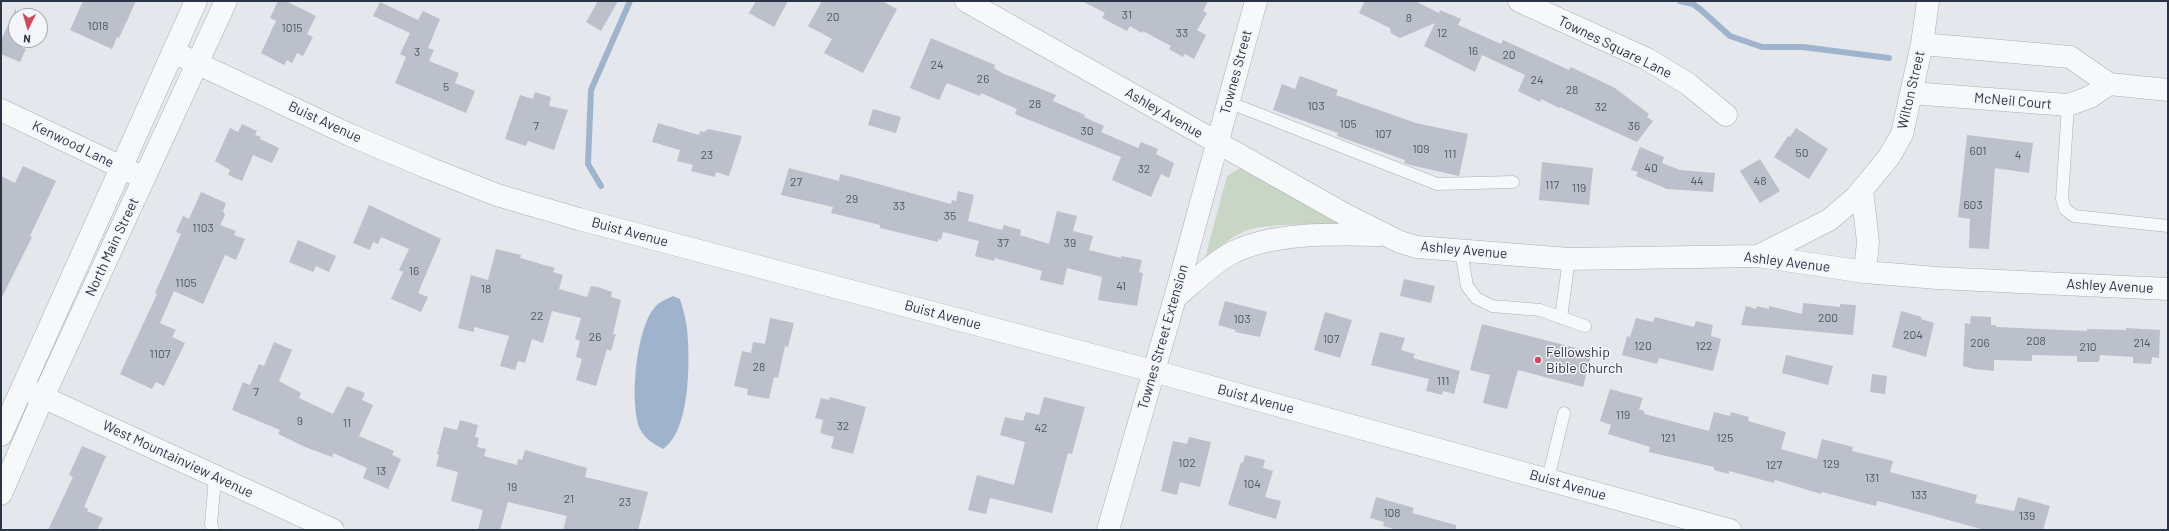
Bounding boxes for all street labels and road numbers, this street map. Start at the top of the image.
street label: Townes Square Lane [1555,12,1675,82]
street label: Townes Street [1217,28,1255,116]
street label: Wilton Street [1894,49,1928,131]
street label: Ashley Avenue [1122,84,1206,142]
street label: McNeil Court [1974,89,2052,113]
street label: Buist Avenue [286,98,364,146]
street label: Kenwood Lane [29,117,117,171]
street label: North Main Street [82,195,142,299]
street label: Buist Avenue [590,214,670,250]
street label: Ashley Avenue [1420,238,1508,262]
street label: Ashley Avenue [1743,248,1831,276]
street label: Townes Street Extension [1134,262,1192,412]
street label: Ashley Avenue [2066,275,2154,297]
street label: Buist Avenue [903,297,983,333]
street label: Buist Avenue [1216,381,1296,417]
street label: West Mountainview Avenue [100,417,256,501]
street label: Buist Avenue [1528,466,1608,504]

